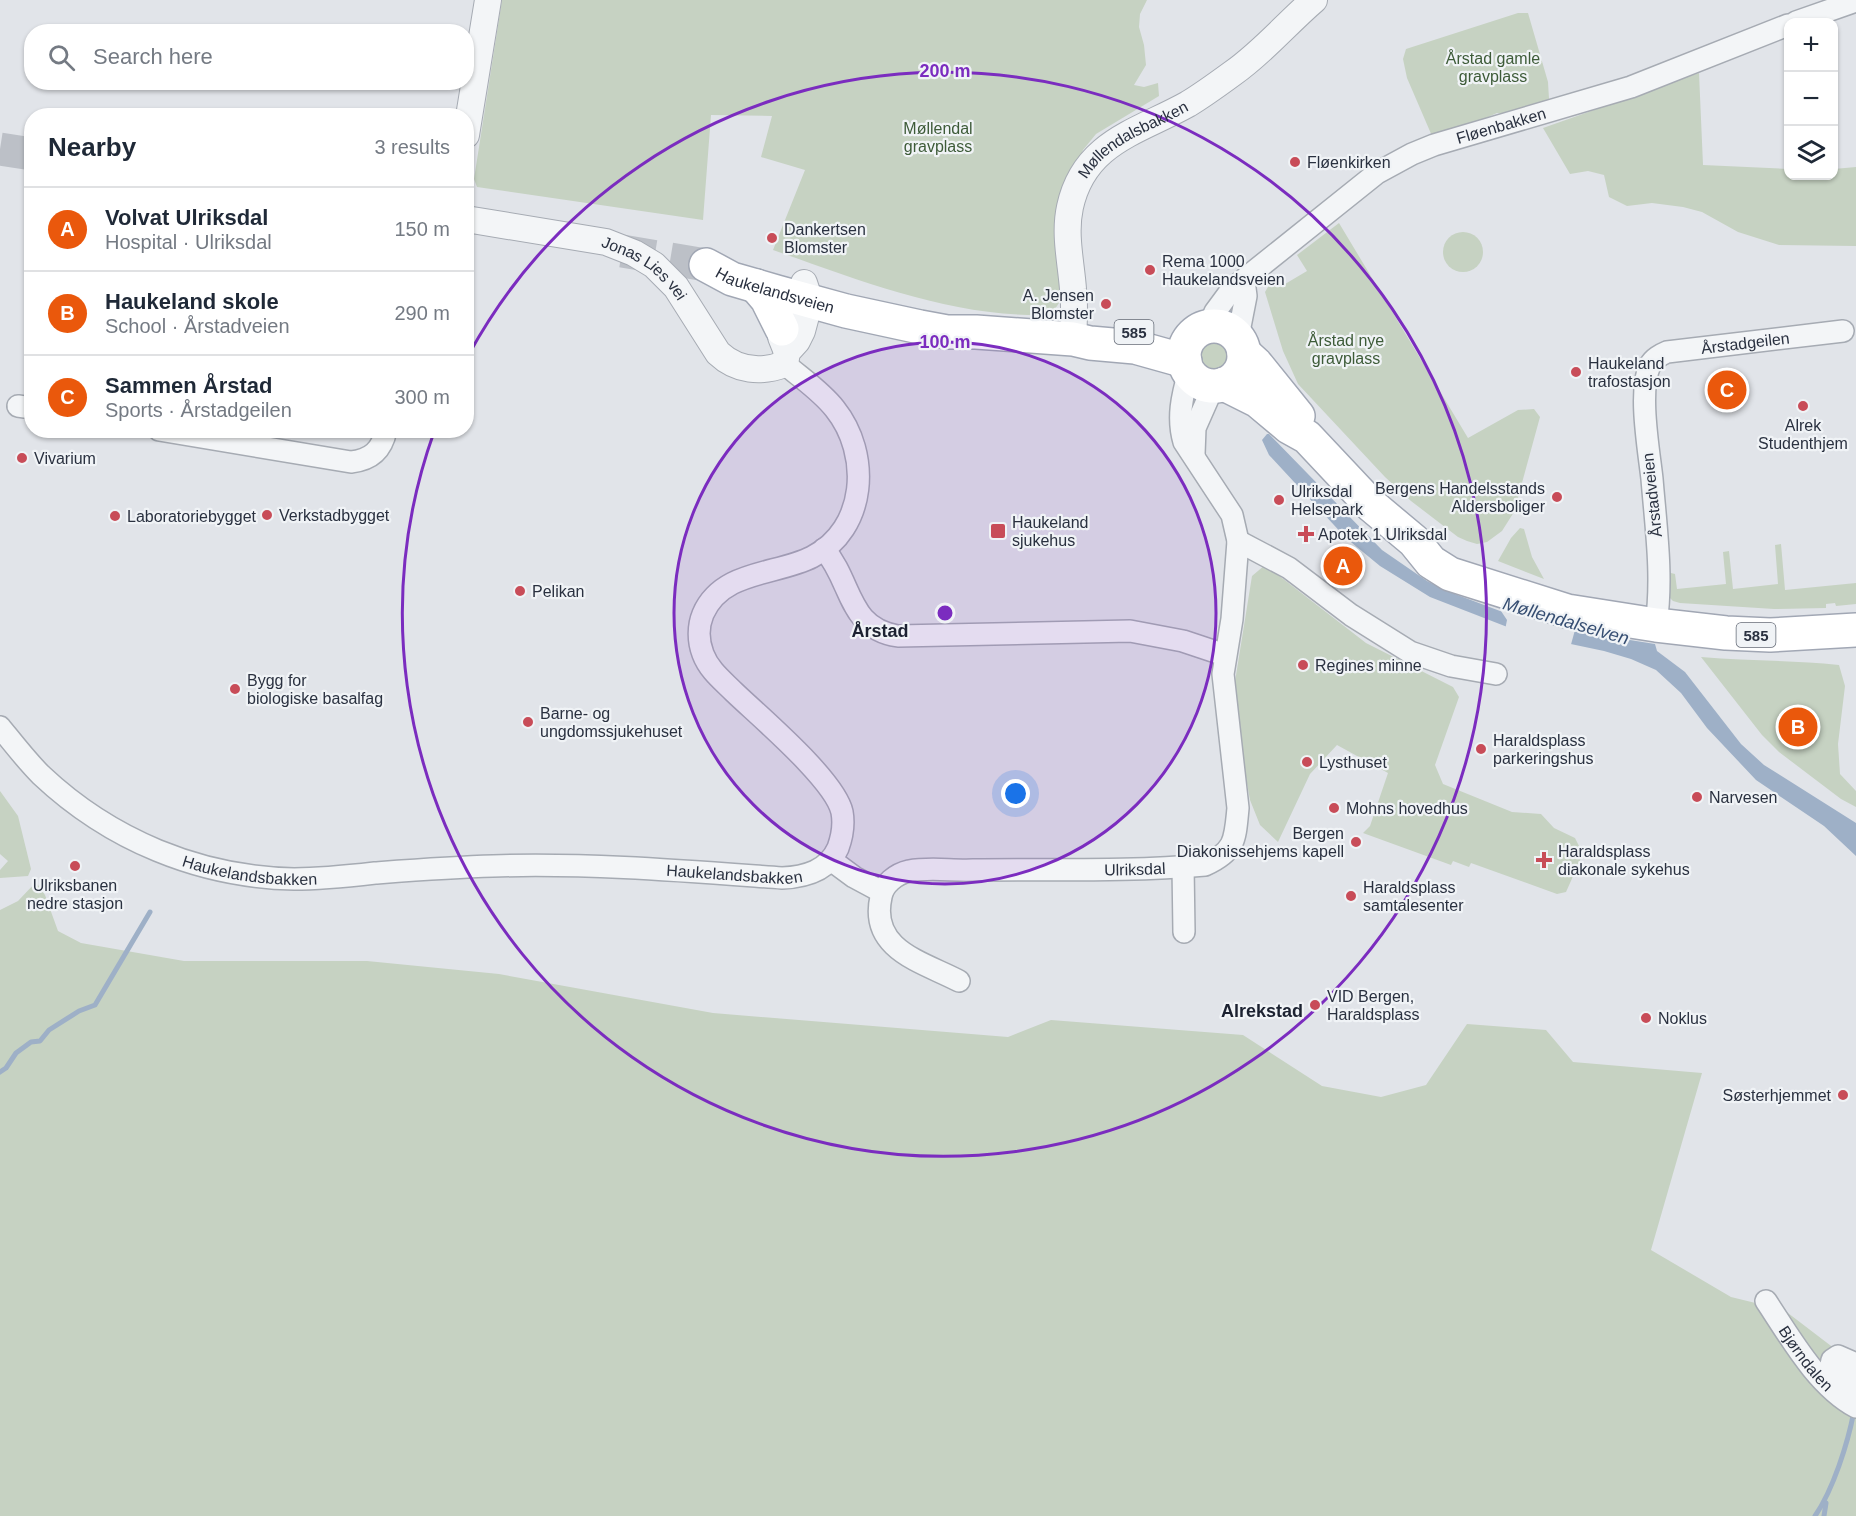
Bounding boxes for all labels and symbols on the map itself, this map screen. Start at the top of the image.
park label: Årstad gamle gravplass [1446,49,1540,85]
text: 200 m [919,61,971,81]
street label: Møllendalsbakken [1074,97,1191,181]
street label: Fløenbakken [1454,104,1548,146]
park label: Møllendal gravplass [903,120,973,155]
place label: Fløenkirken [1307,154,1391,171]
marker: Fløenkirken [1288,155,1302,169]
place label: Dankertsen Blomster [784,221,866,256]
marker: Dankertsen Blomster [765,231,779,245]
street label: Jonas Lies vei [600,233,690,303]
place label: Rema 1000 Haukelandsveien [1162,253,1285,288]
street label: Haukelandsveien [713,263,836,316]
marker: Rema 1000 Haukelandsveien [1143,263,1157,277]
place label: A. Jensen Blomster [1023,287,1095,322]
marker: A. Jensen Blomster [1099,297,1113,311]
road number: 585 [1114,320,1154,344]
street label: Årstadgeilen [1700,329,1790,356]
park label: Årstad nye gravplass [1308,331,1384,367]
text: 100 m [919,332,971,352]
place label: Haukeland trafostasjon [1588,355,1671,390]
marker: Haukeland trafostasjon [1569,365,1583,379]
pin: C [1708,368,1746,412]
marker: Alrek Studenthjem [1796,399,1810,413]
place label: Alrek Studenthjem [1758,417,1848,452]
place label: Vivarium [34,450,96,467]
marker: Vivarium [15,451,29,465]
street label: Årstadveien [1638,452,1665,538]
place label: Bergens Handelsstands Aldersboliger [1375,480,1546,515]
place label: Ulriksdal Helsepark [1291,483,1364,518]
marker: Bergens Handelsstands Aldersboliger [1550,490,1564,504]
marker: Ulriksdal Helsepark [1272,493,1286,507]
place label: Verkstadbygget [279,507,390,524]
place label: Laboratoriebygget [127,508,257,525]
marker: Verkstadbygget [260,508,274,522]
marker: Laboratoriebygget [108,509,122,523]
place label: Haukeland sjukehus [1012,514,1089,549]
marker: Haukeland sjukehus [989,522,1007,540]
place label: Apotek 1 Ulriksdal [1318,526,1447,543]
marker: Apotek 1 Ulriksdal [1299,527,1313,541]
pin: A [1324,544,1362,588]
place label: Pelikan [532,583,584,600]
marker: Pelikan [513,584,527,598]
water label: Møllendalselven [1501,593,1631,649]
centre of rings [935,603,955,623]
district label: Årstad [851,621,909,641]
road number: 585 [1736,623,1776,647]
place label: Regines minne [1315,657,1422,674]
marker: Regines minne [1296,658,1310,672]
place label: Bygg for biologiske basalfag [247,672,383,707]
marker: Bygg for biologiske basalfag [228,682,242,696]
pin: B [1778,704,1818,750]
place label: Barne- og ungdomssjukehuset [540,705,683,740]
marker: Barne- og ungdomssjukehuset [521,715,535,729]
place label: Haraldsplass parkeringshus [1493,732,1594,767]
marker: Haraldsplass parkeringshus [1474,742,1488,756]
place label: Lysthuset [1319,754,1387,771]
marker: Lysthuset [1300,755,1314,769]
your location [1001,779,1030,808]
place label: Narvesen [1709,789,1777,806]
marker: Narvesen [1690,790,1704,804]
place label: Mohns hovedhus [1346,800,1468,817]
marker: Mohns hovedhus [1327,801,1341,815]
place label: Bergen Diakonissehjems kapell [1177,825,1344,860]
marker: Bergen Diakonissehjems kapell [1349,835,1363,849]
place label: Haraldsplass diakonale sykehus [1558,843,1690,878]
marker: Haraldsplass diakonale sykehus [1535,851,1553,869]
street label: Haukelandsbakken [180,852,318,888]
marker: Ulriksbanen nedre stasjon [68,859,82,873]
street label: Ulriksdal [1104,859,1166,878]
street label: Haukelandsbakken [666,861,804,887]
place label: Ulriksbanen nedre stasjon [27,877,123,912]
place label: Haraldsplass samtalesenter [1363,879,1464,914]
marker: Haraldsplass samtalesenter [1344,889,1358,903]
place label: VID Bergen, Haraldsplass [1327,988,1419,1023]
marker: VID Bergen, Haraldsplass [1308,998,1322,1012]
district label: Alrekstad [1221,1001,1303,1021]
place label: Noklus [1658,1010,1707,1027]
marker: Noklus [1639,1011,1653,1025]
place label: Søsterhjemmet [1723,1087,1832,1104]
marker: Søsterhjemmet [1836,1088,1850,1102]
street label: Bjørndalen [1776,1323,1836,1394]

